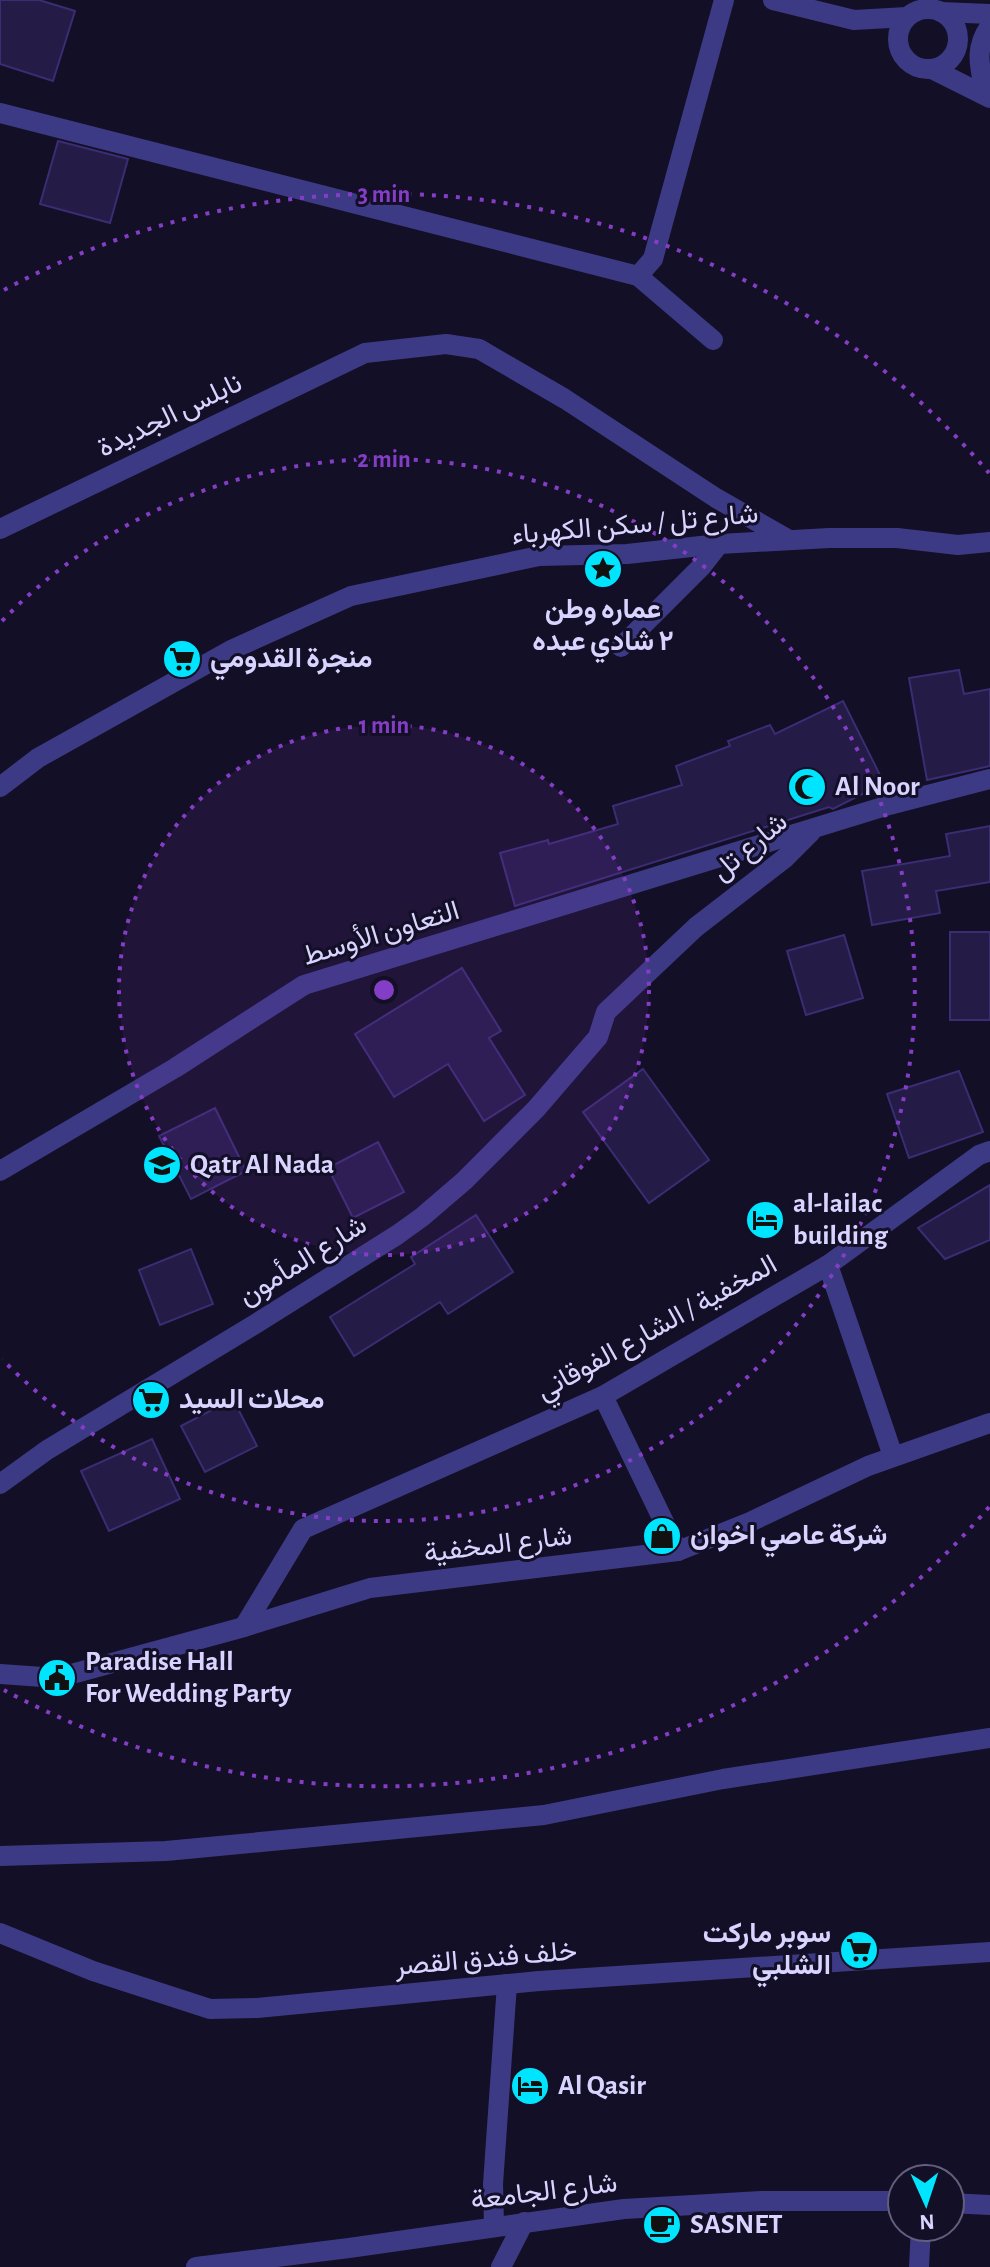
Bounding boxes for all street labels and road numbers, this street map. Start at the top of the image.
street label: نابلس الجديدة [93,369,247,464]
street label: شارع تل / سكن الكهرباء [511,500,760,553]
street label: شارع تل [707,808,795,889]
street label: التعاون الأوسط [298,893,463,973]
street label: شارع المأمون [232,1208,374,1314]
street label: المخفية / الشارع الفوقاني [532,1250,785,1412]
street label: شارع المخفية [422,1522,574,1571]
street label: خلف فندق القصر [393,1937,578,1983]
street label: شارع الجامعة [469,2169,619,2218]

